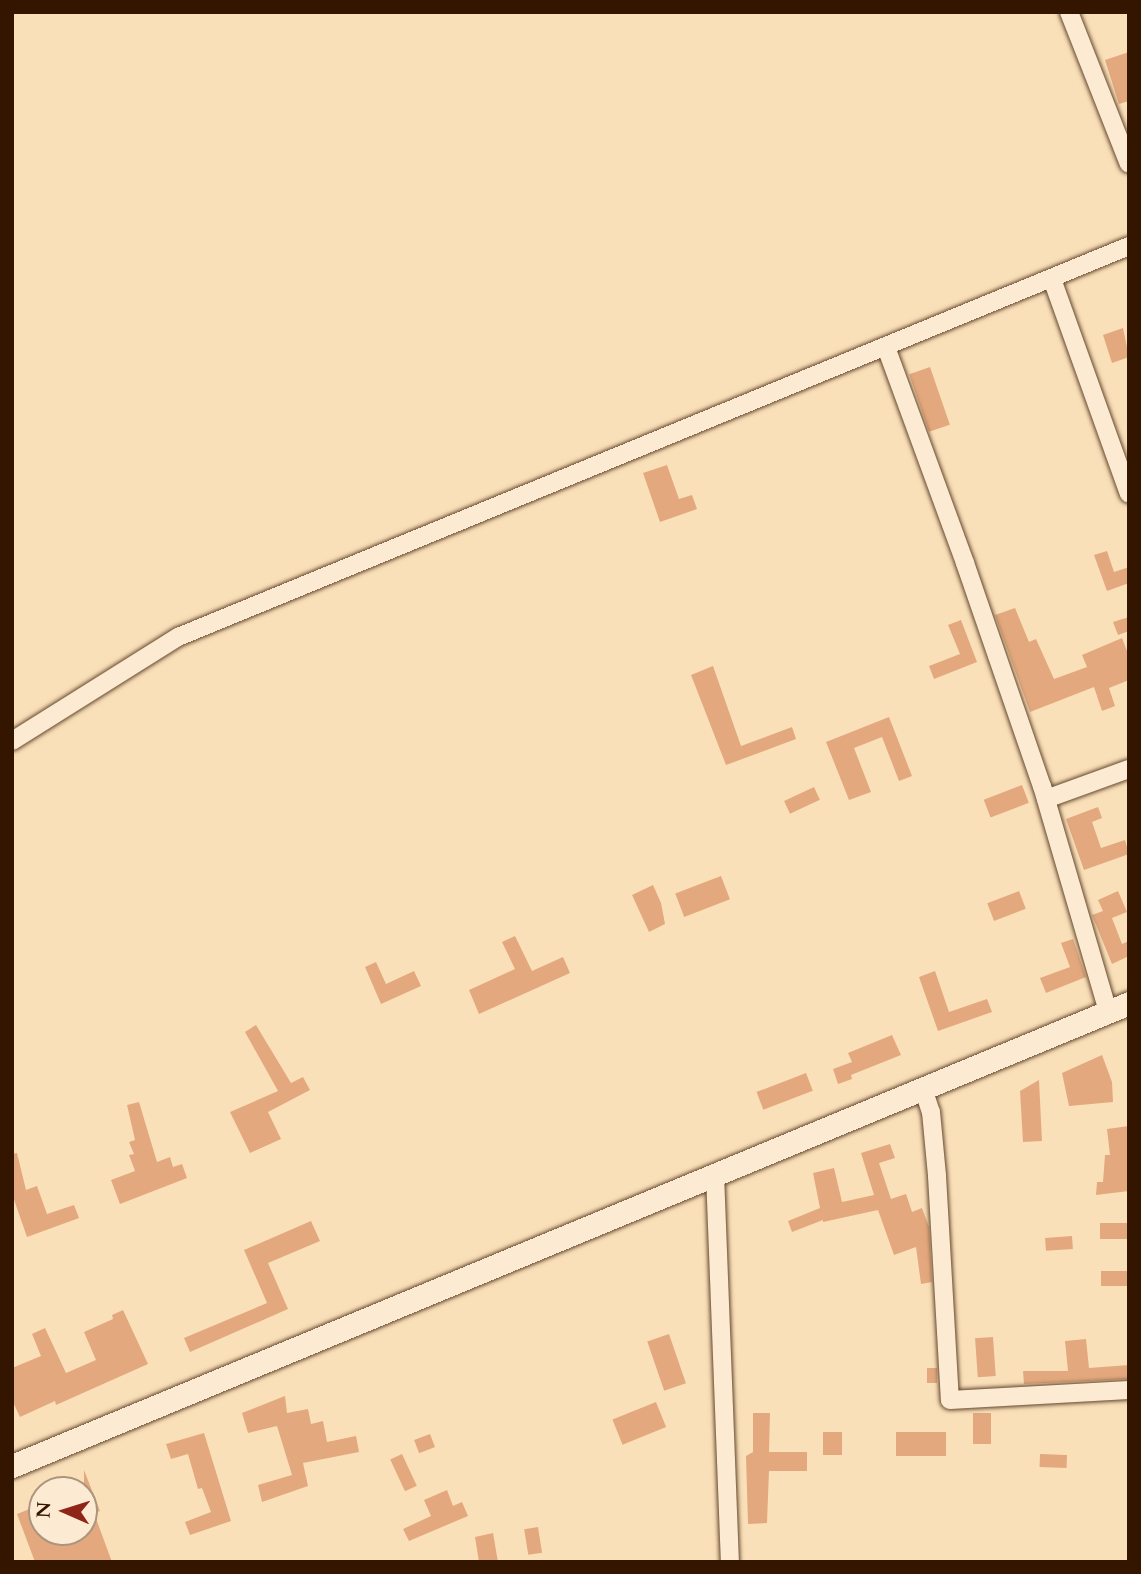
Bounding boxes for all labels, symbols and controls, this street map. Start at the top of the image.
north arrow [28,1476,98,1546]
text: N [31,1501,57,1519]

